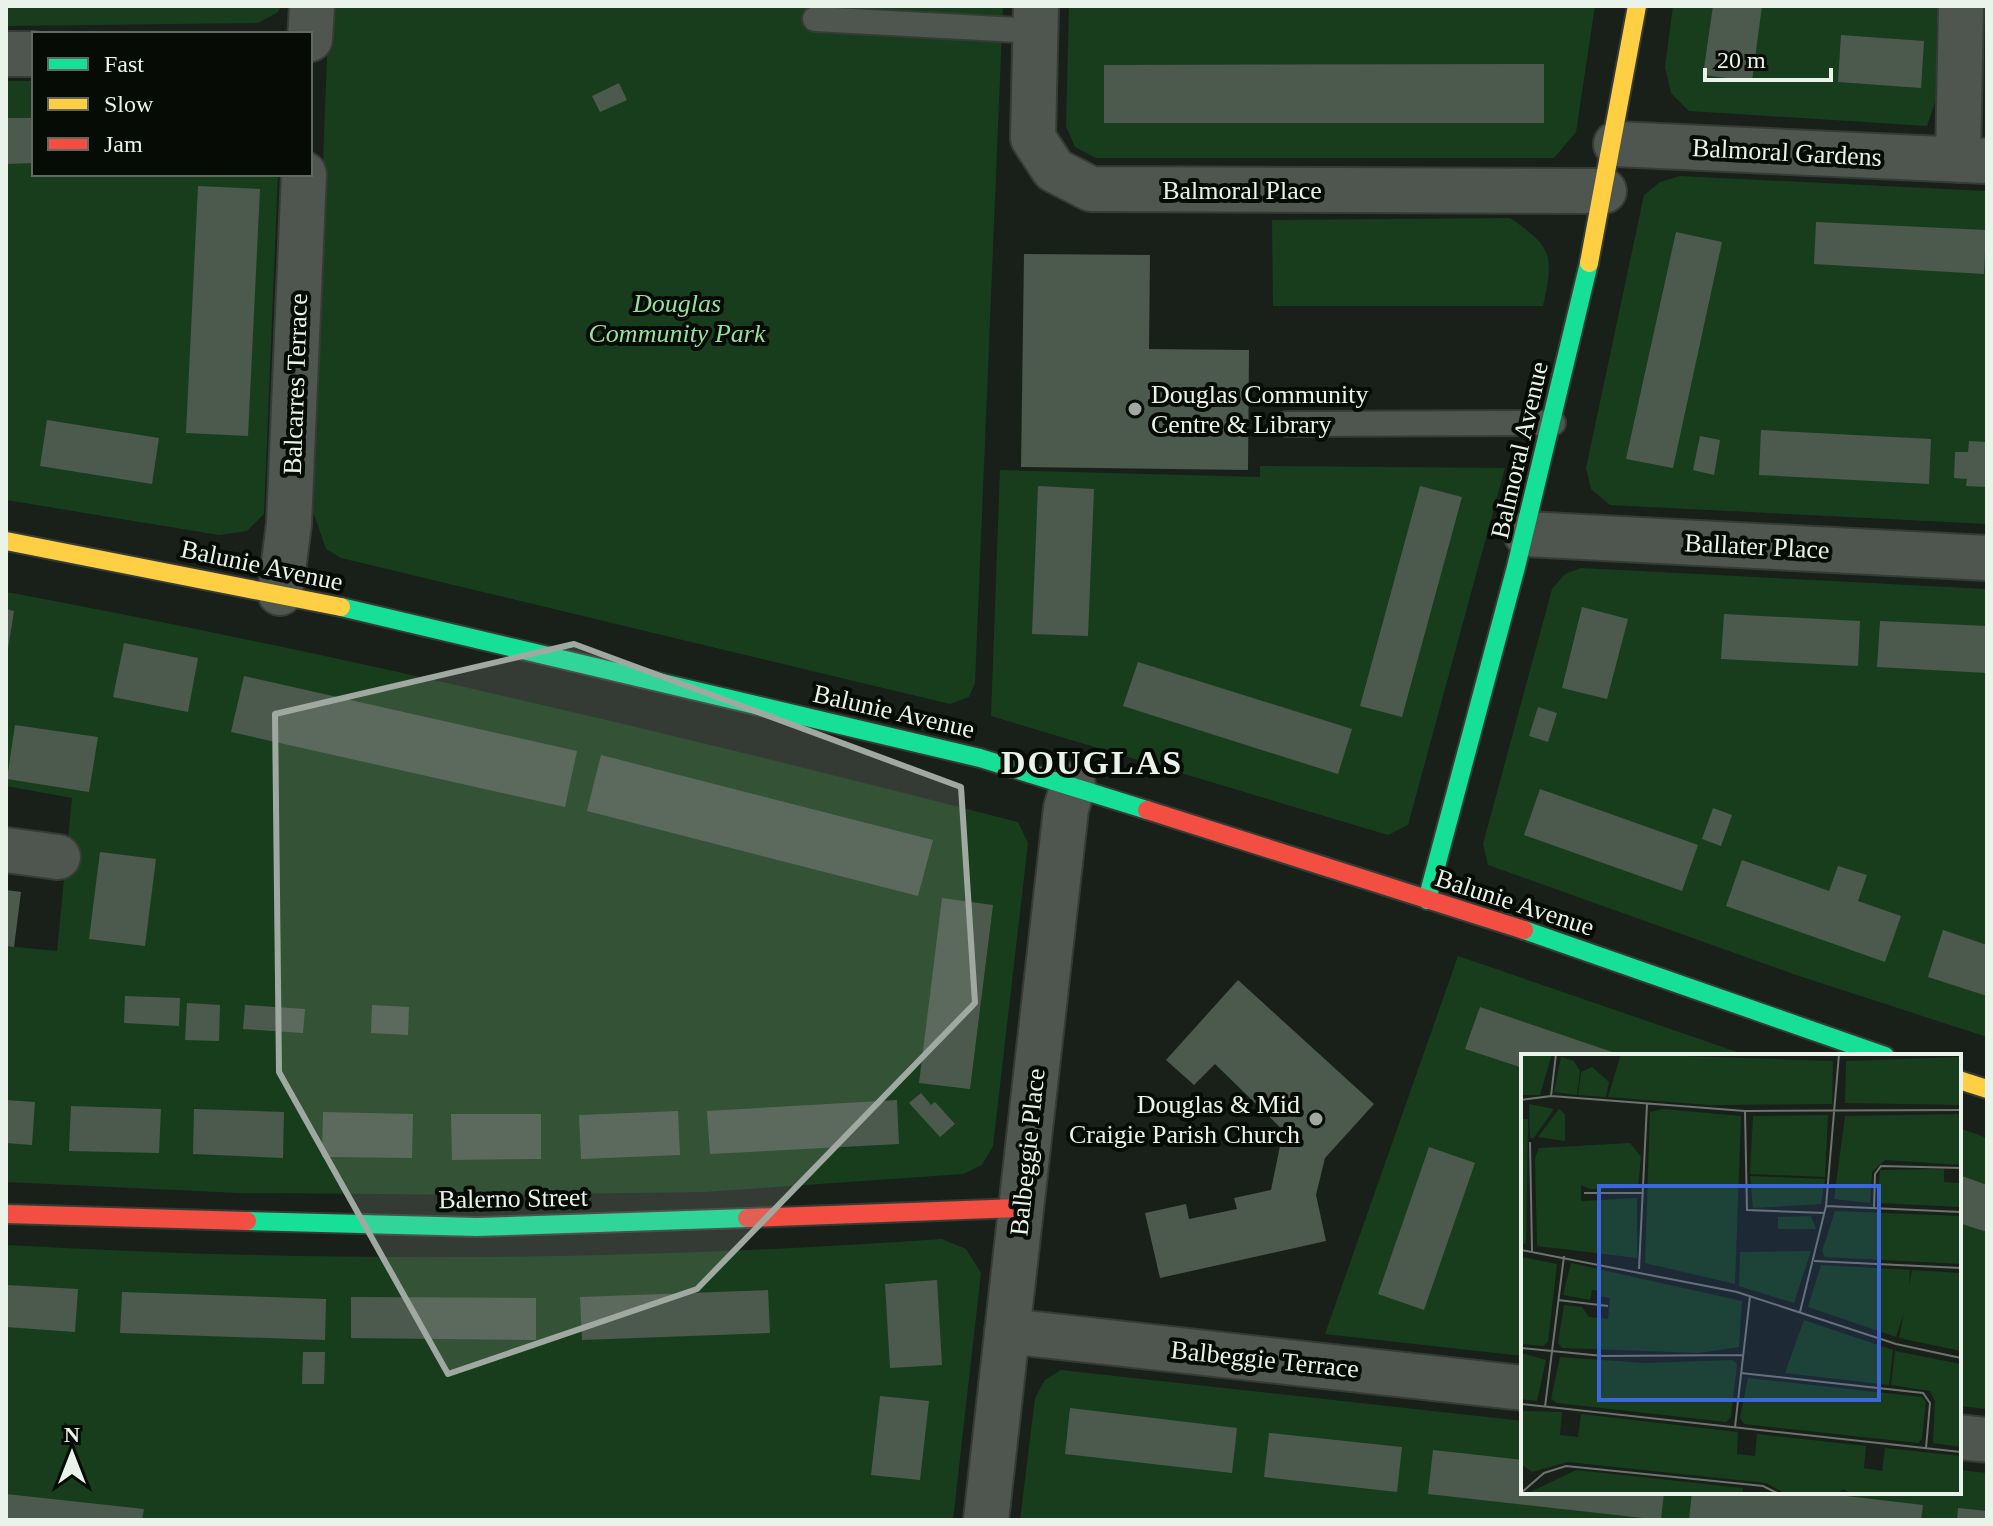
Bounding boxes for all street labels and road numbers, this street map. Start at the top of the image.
street label: Balmoral Gardens [1691,133,1883,172]
street label: Balmoral Place [1162,176,1322,205]
street label: Balcarres Terrace [278,293,313,475]
street label: Balmoral Avenue [1485,359,1554,541]
street label: Ballater Place [1684,528,1830,565]
street label: Balunie Avenue [178,534,346,597]
street label: Balunie Avenue [810,679,977,744]
street label: Balunie Avenue [1432,863,1598,942]
street label: Balbeggie Place [1004,1067,1051,1237]
street label: Balerno Street [438,1183,589,1214]
street label: Balbeggie Terrace [1169,1335,1360,1384]

